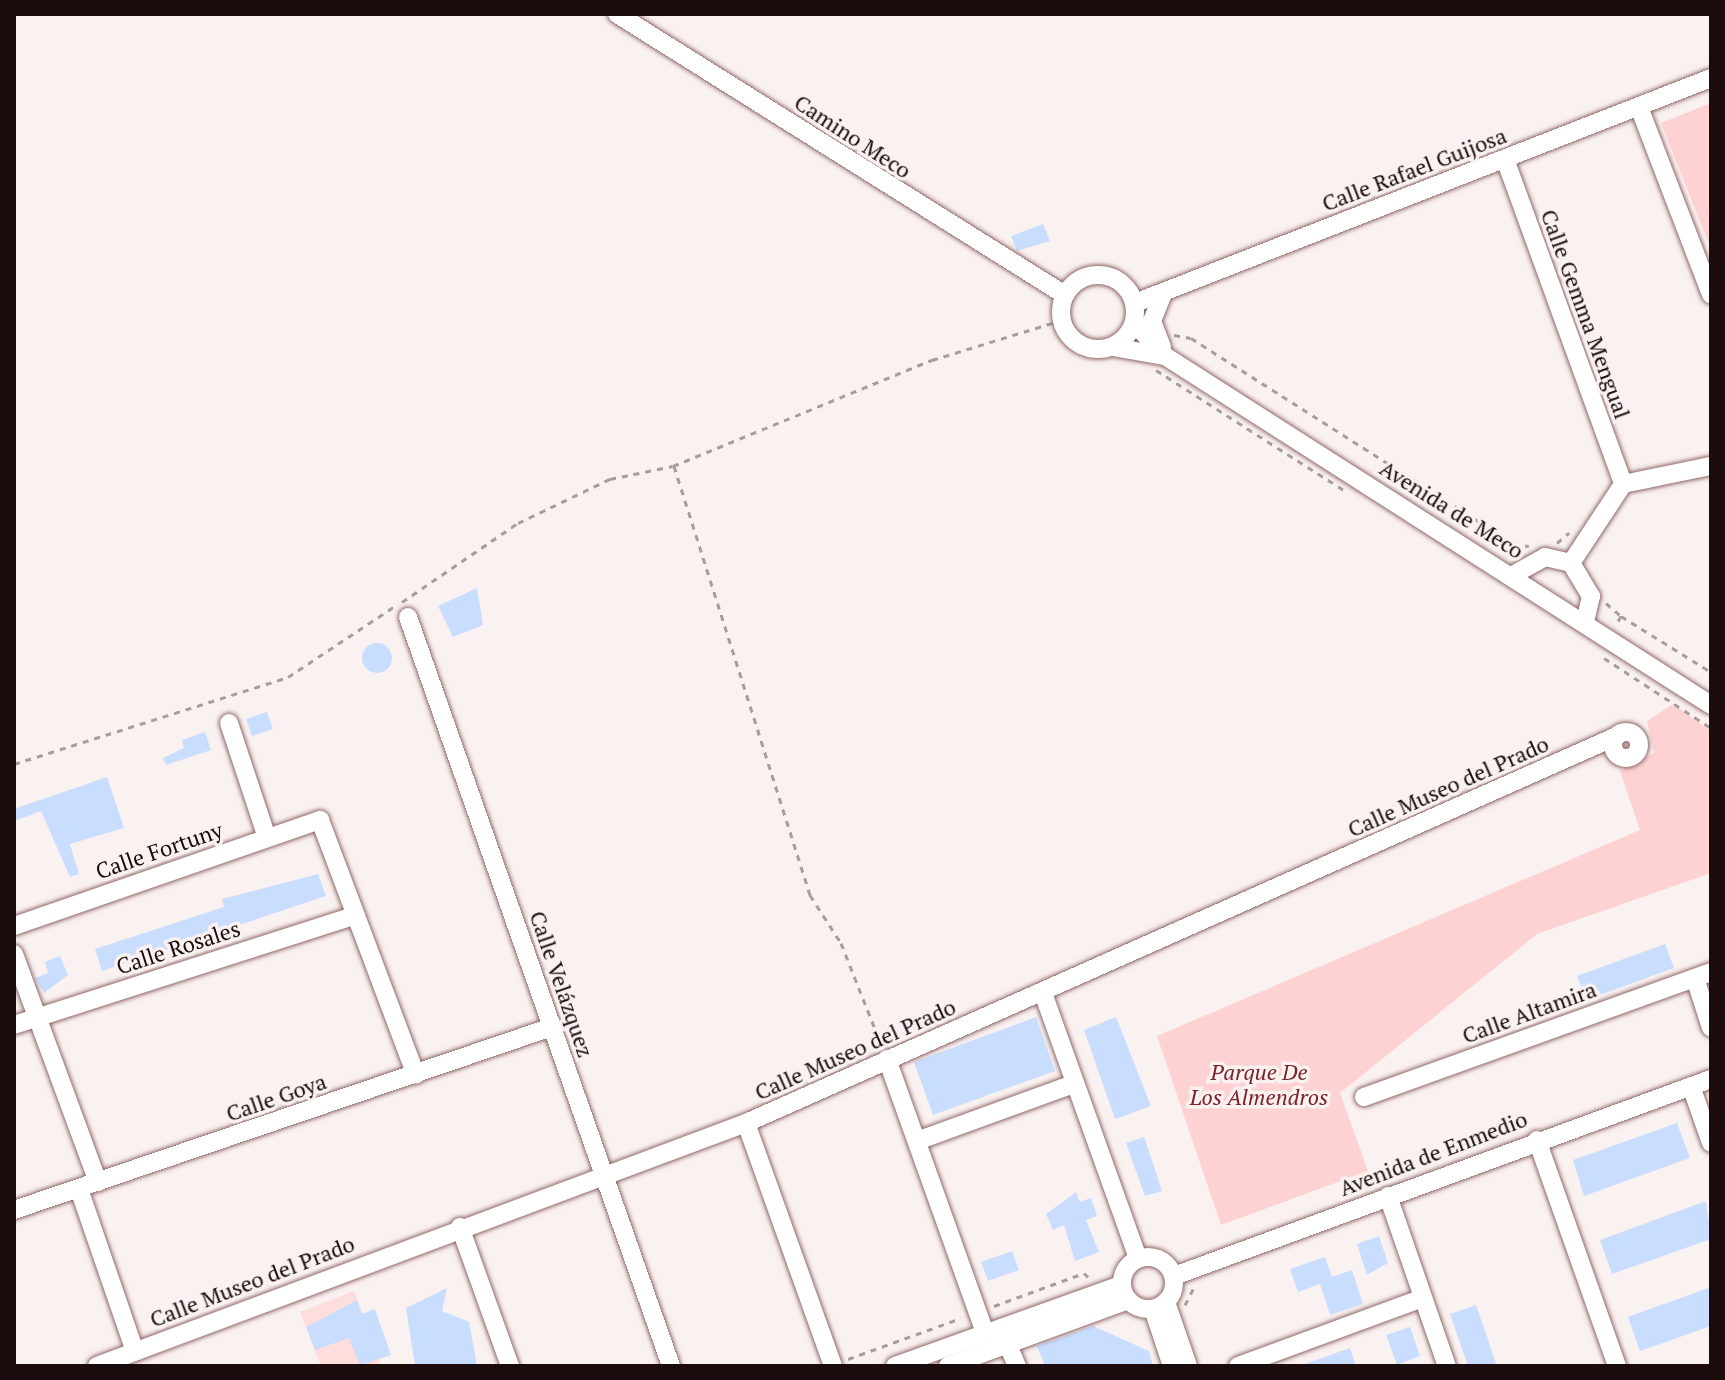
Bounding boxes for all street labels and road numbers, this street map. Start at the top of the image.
street label: Camino Meco [790,89,916,183]
street label: Calle Rafael Guijosa [1318,122,1510,216]
street label: Calle Gemma Mengual [1536,206,1636,422]
street label: Avenida de Meco [1375,454,1529,564]
street label: Calle Museo del Prado [1344,730,1552,842]
street label: Calle Fortuny [92,816,226,884]
street label: Calle Velázquez [525,907,599,1061]
street label: Calle Rosales [113,915,243,979]
street label: Calle Altamira [1458,975,1600,1049]
street label: Calle Museo del Prado [751,993,959,1105]
street label: Calle Goya [223,1068,329,1126]
street label: Avenida de Enmedio [1335,1105,1531,1201]
street label: Calle Museo del Prado [146,1230,358,1332]

